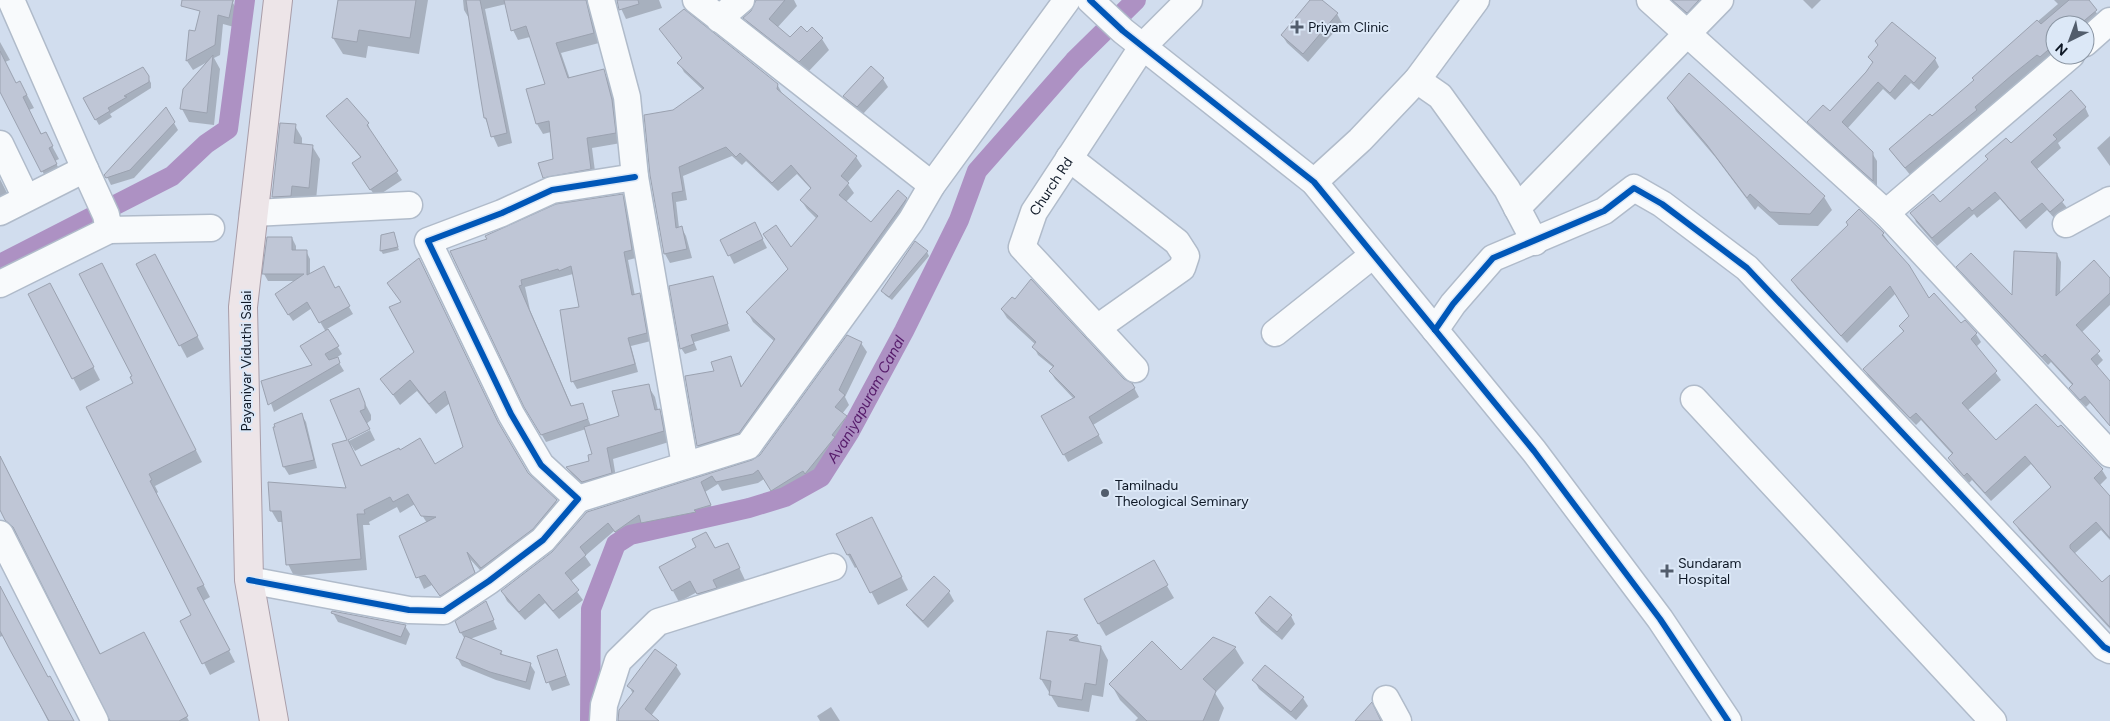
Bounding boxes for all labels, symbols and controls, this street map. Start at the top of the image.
north arrow [2045,15,2095,65]
place label: Priyam Clinic [1308,19,1389,36]
marker: Priyam Clinic [1290,20,1304,34]
text: N [2052,39,2071,59]
street label: Church Rd [1026,154,1076,219]
street label: Payaniyar Viduthi Salai [238,291,255,431]
water label: Avaniyapuram Canal [823,332,909,467]
place label: Tamilnadu Theological Seminary [1115,477,1249,510]
marker: Tamilnadu Theological Seminary [1099,487,1111,499]
place label: Sundaram Hospital [1678,555,1741,588]
marker: Sundaram Hospital [1660,564,1674,578]

